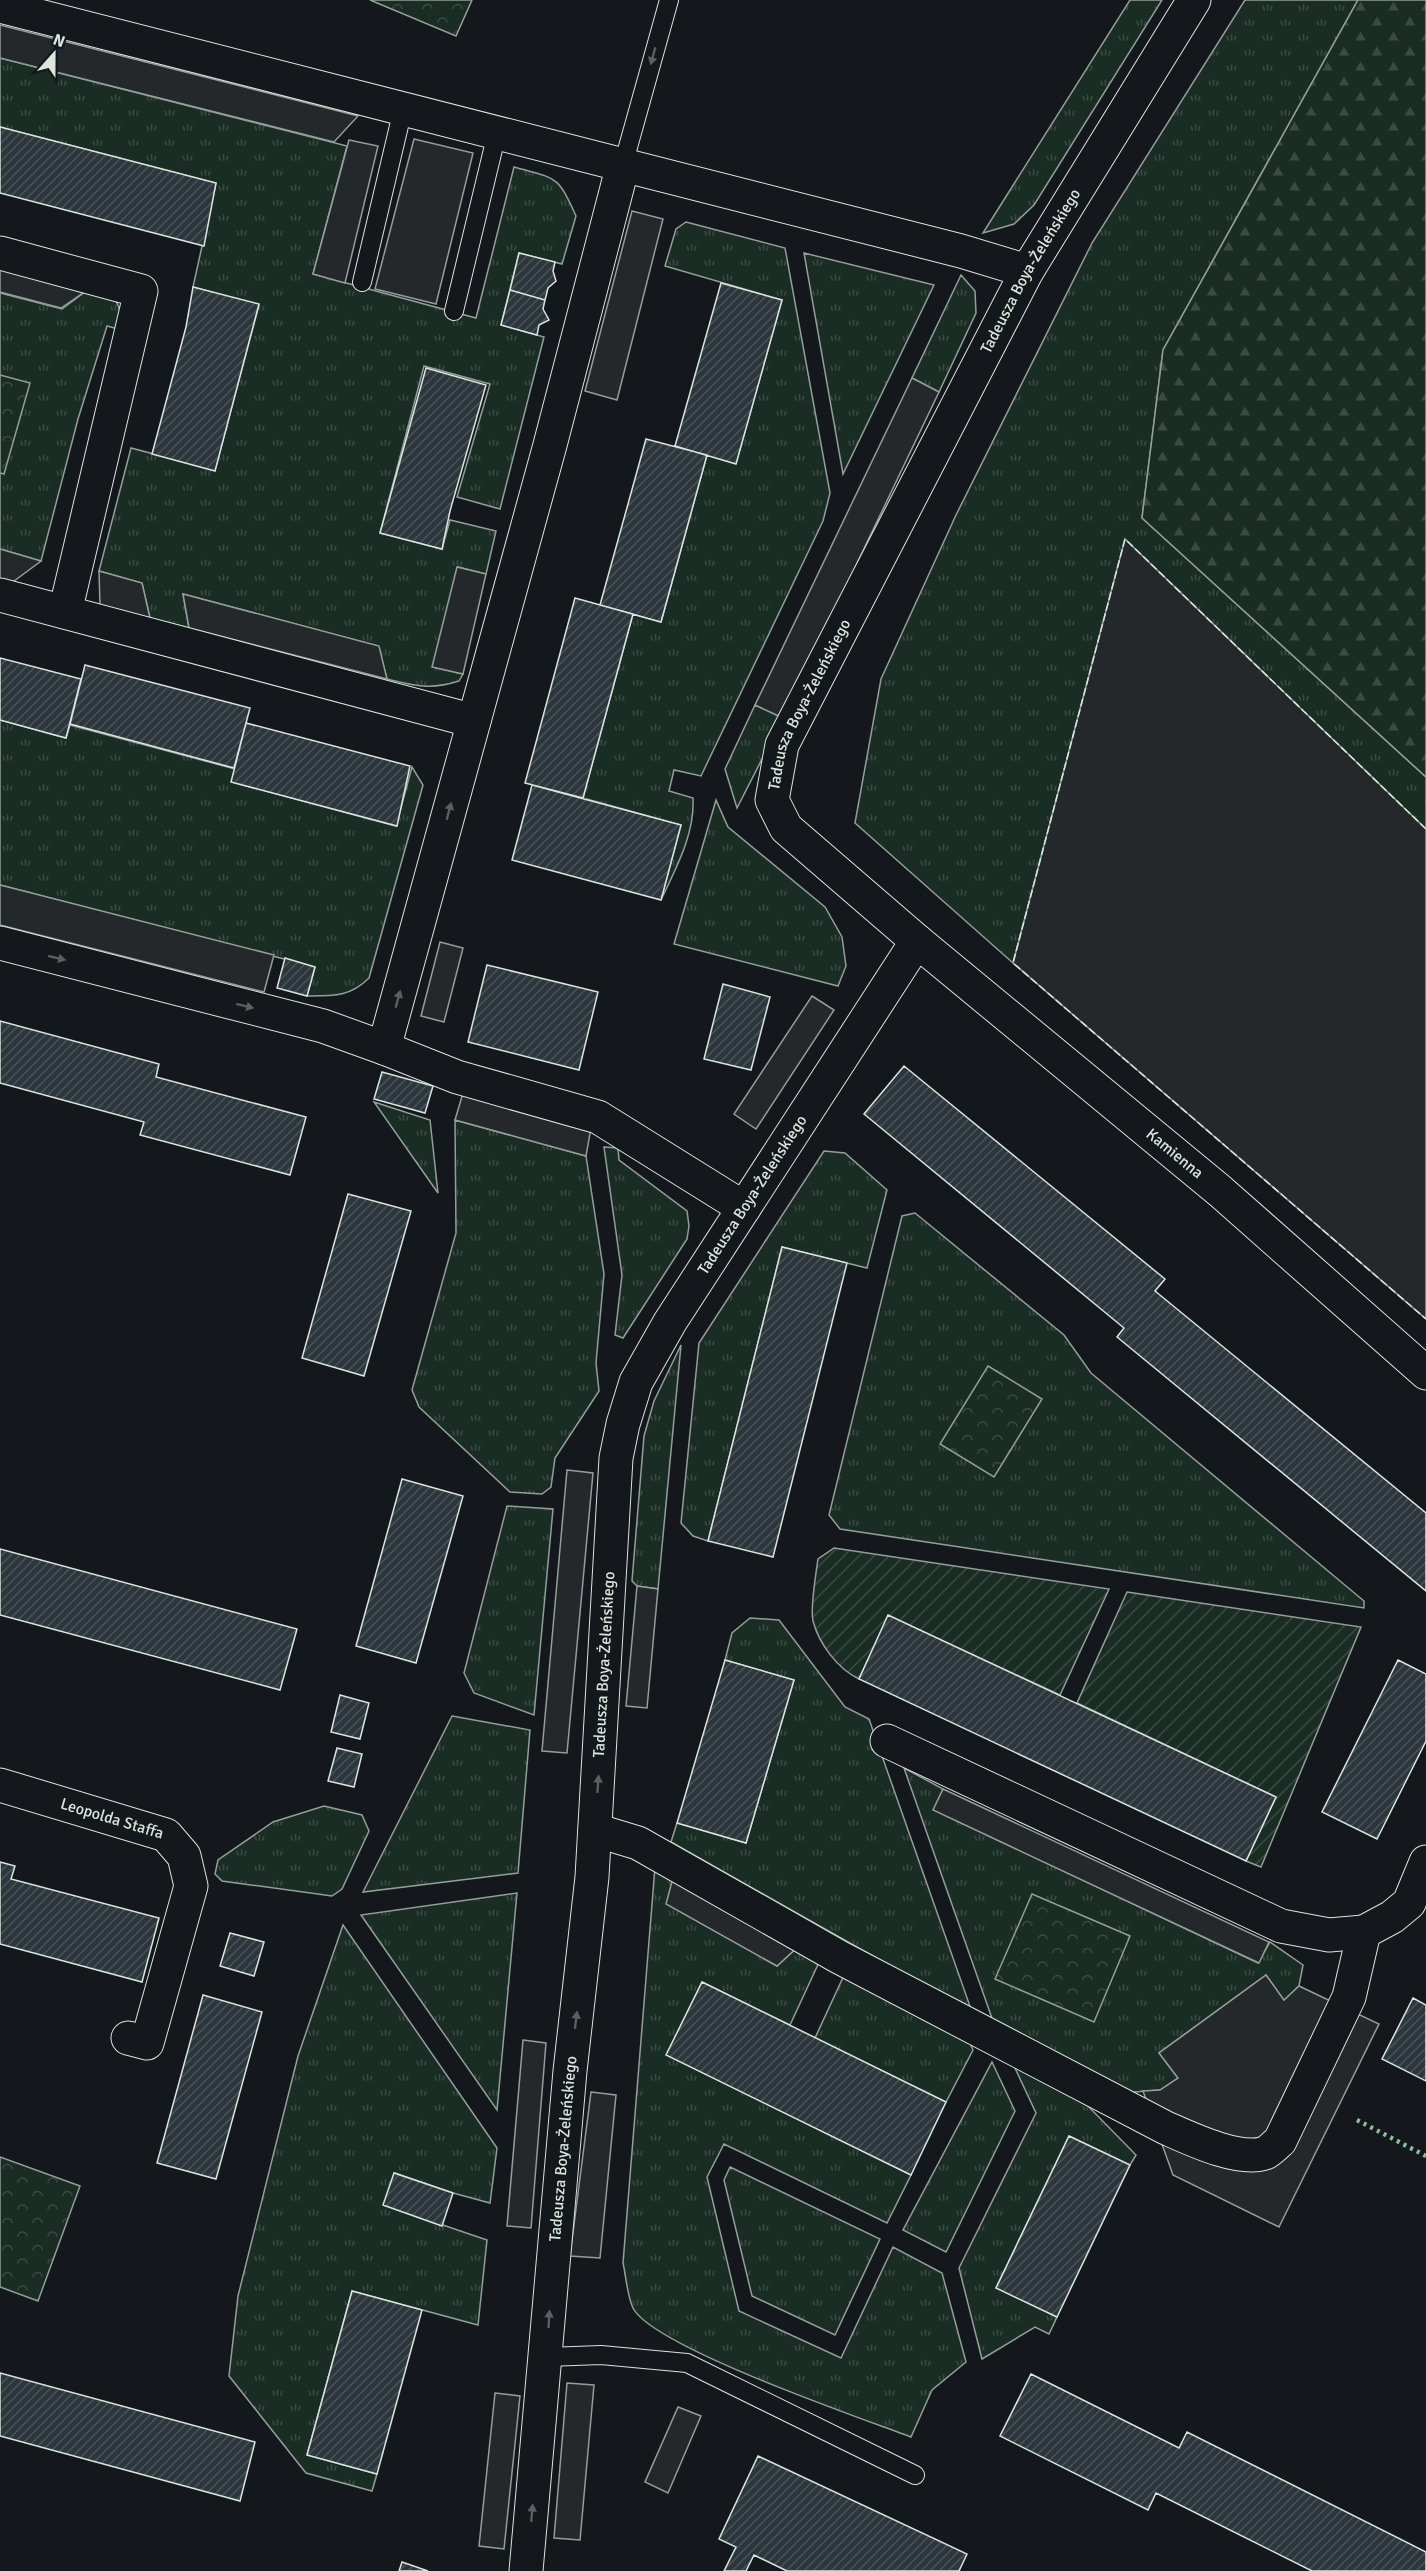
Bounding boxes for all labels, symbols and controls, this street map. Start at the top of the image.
north arrow [24,24,84,84]
text: N [50,30,68,52]
one-way arrow [648,47,658,66]
street label: Tadeusza Boya-Żeleńskiego [976,185,1085,357]
street label: Tadeusza Boya-Żeleńskiego [764,616,855,792]
one-way arrow [445,802,455,821]
one-way arrow [47,953,66,963]
one-way arrow [393,990,403,1009]
one-way arrow [236,1002,255,1012]
street label: Tadeusza Boya-Żeleńskiego [693,1111,811,1279]
street label: Kamienna [1142,1124,1207,1183]
street label: Tadeusza Boya-Żeleńskiego [589,1571,619,1758]
one-way arrow [593,1774,603,1793]
street label: Leopolda Staffa [58,1794,166,1844]
one-way arrow [571,2010,581,2029]
street label: Tadeusza Boya-Żeleńskiego [545,2055,582,2242]
one-way arrow [544,2309,554,2328]
one-way arrow [527,2503,537,2522]

